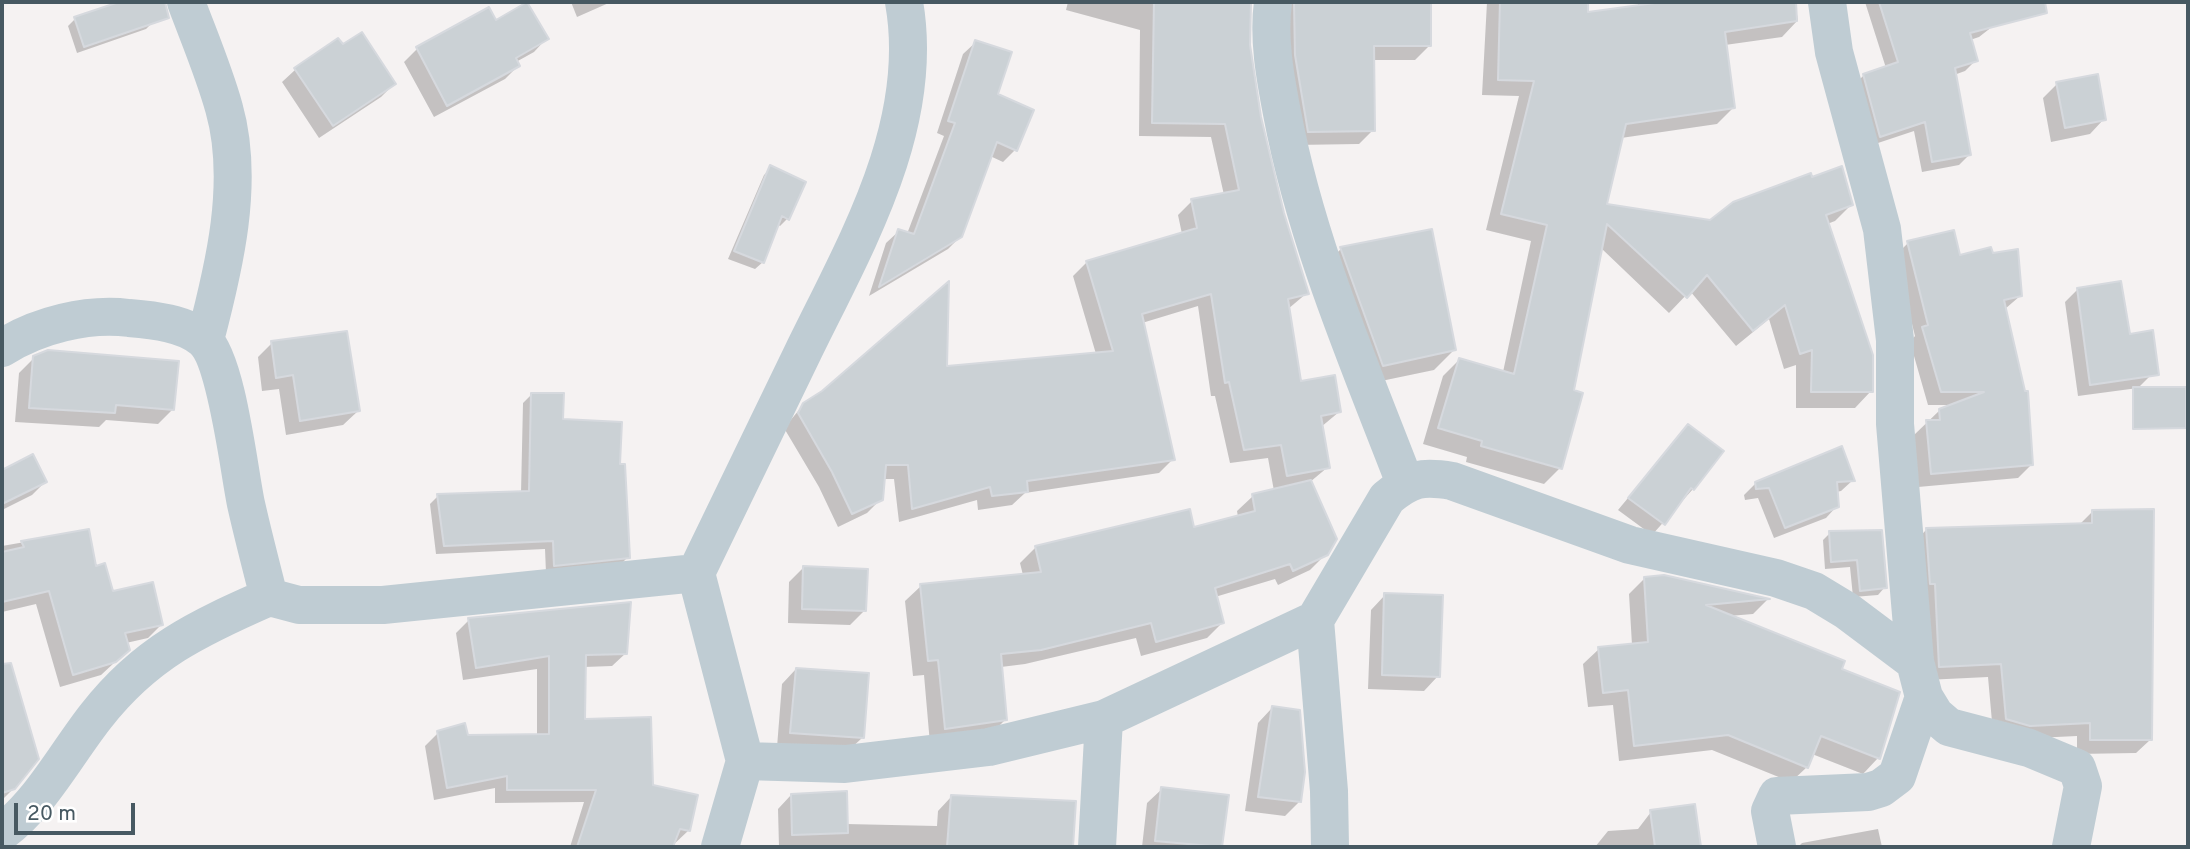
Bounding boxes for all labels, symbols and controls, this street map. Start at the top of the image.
scale bar [18,790,138,834]
text: 20 m [27,801,76,828]

